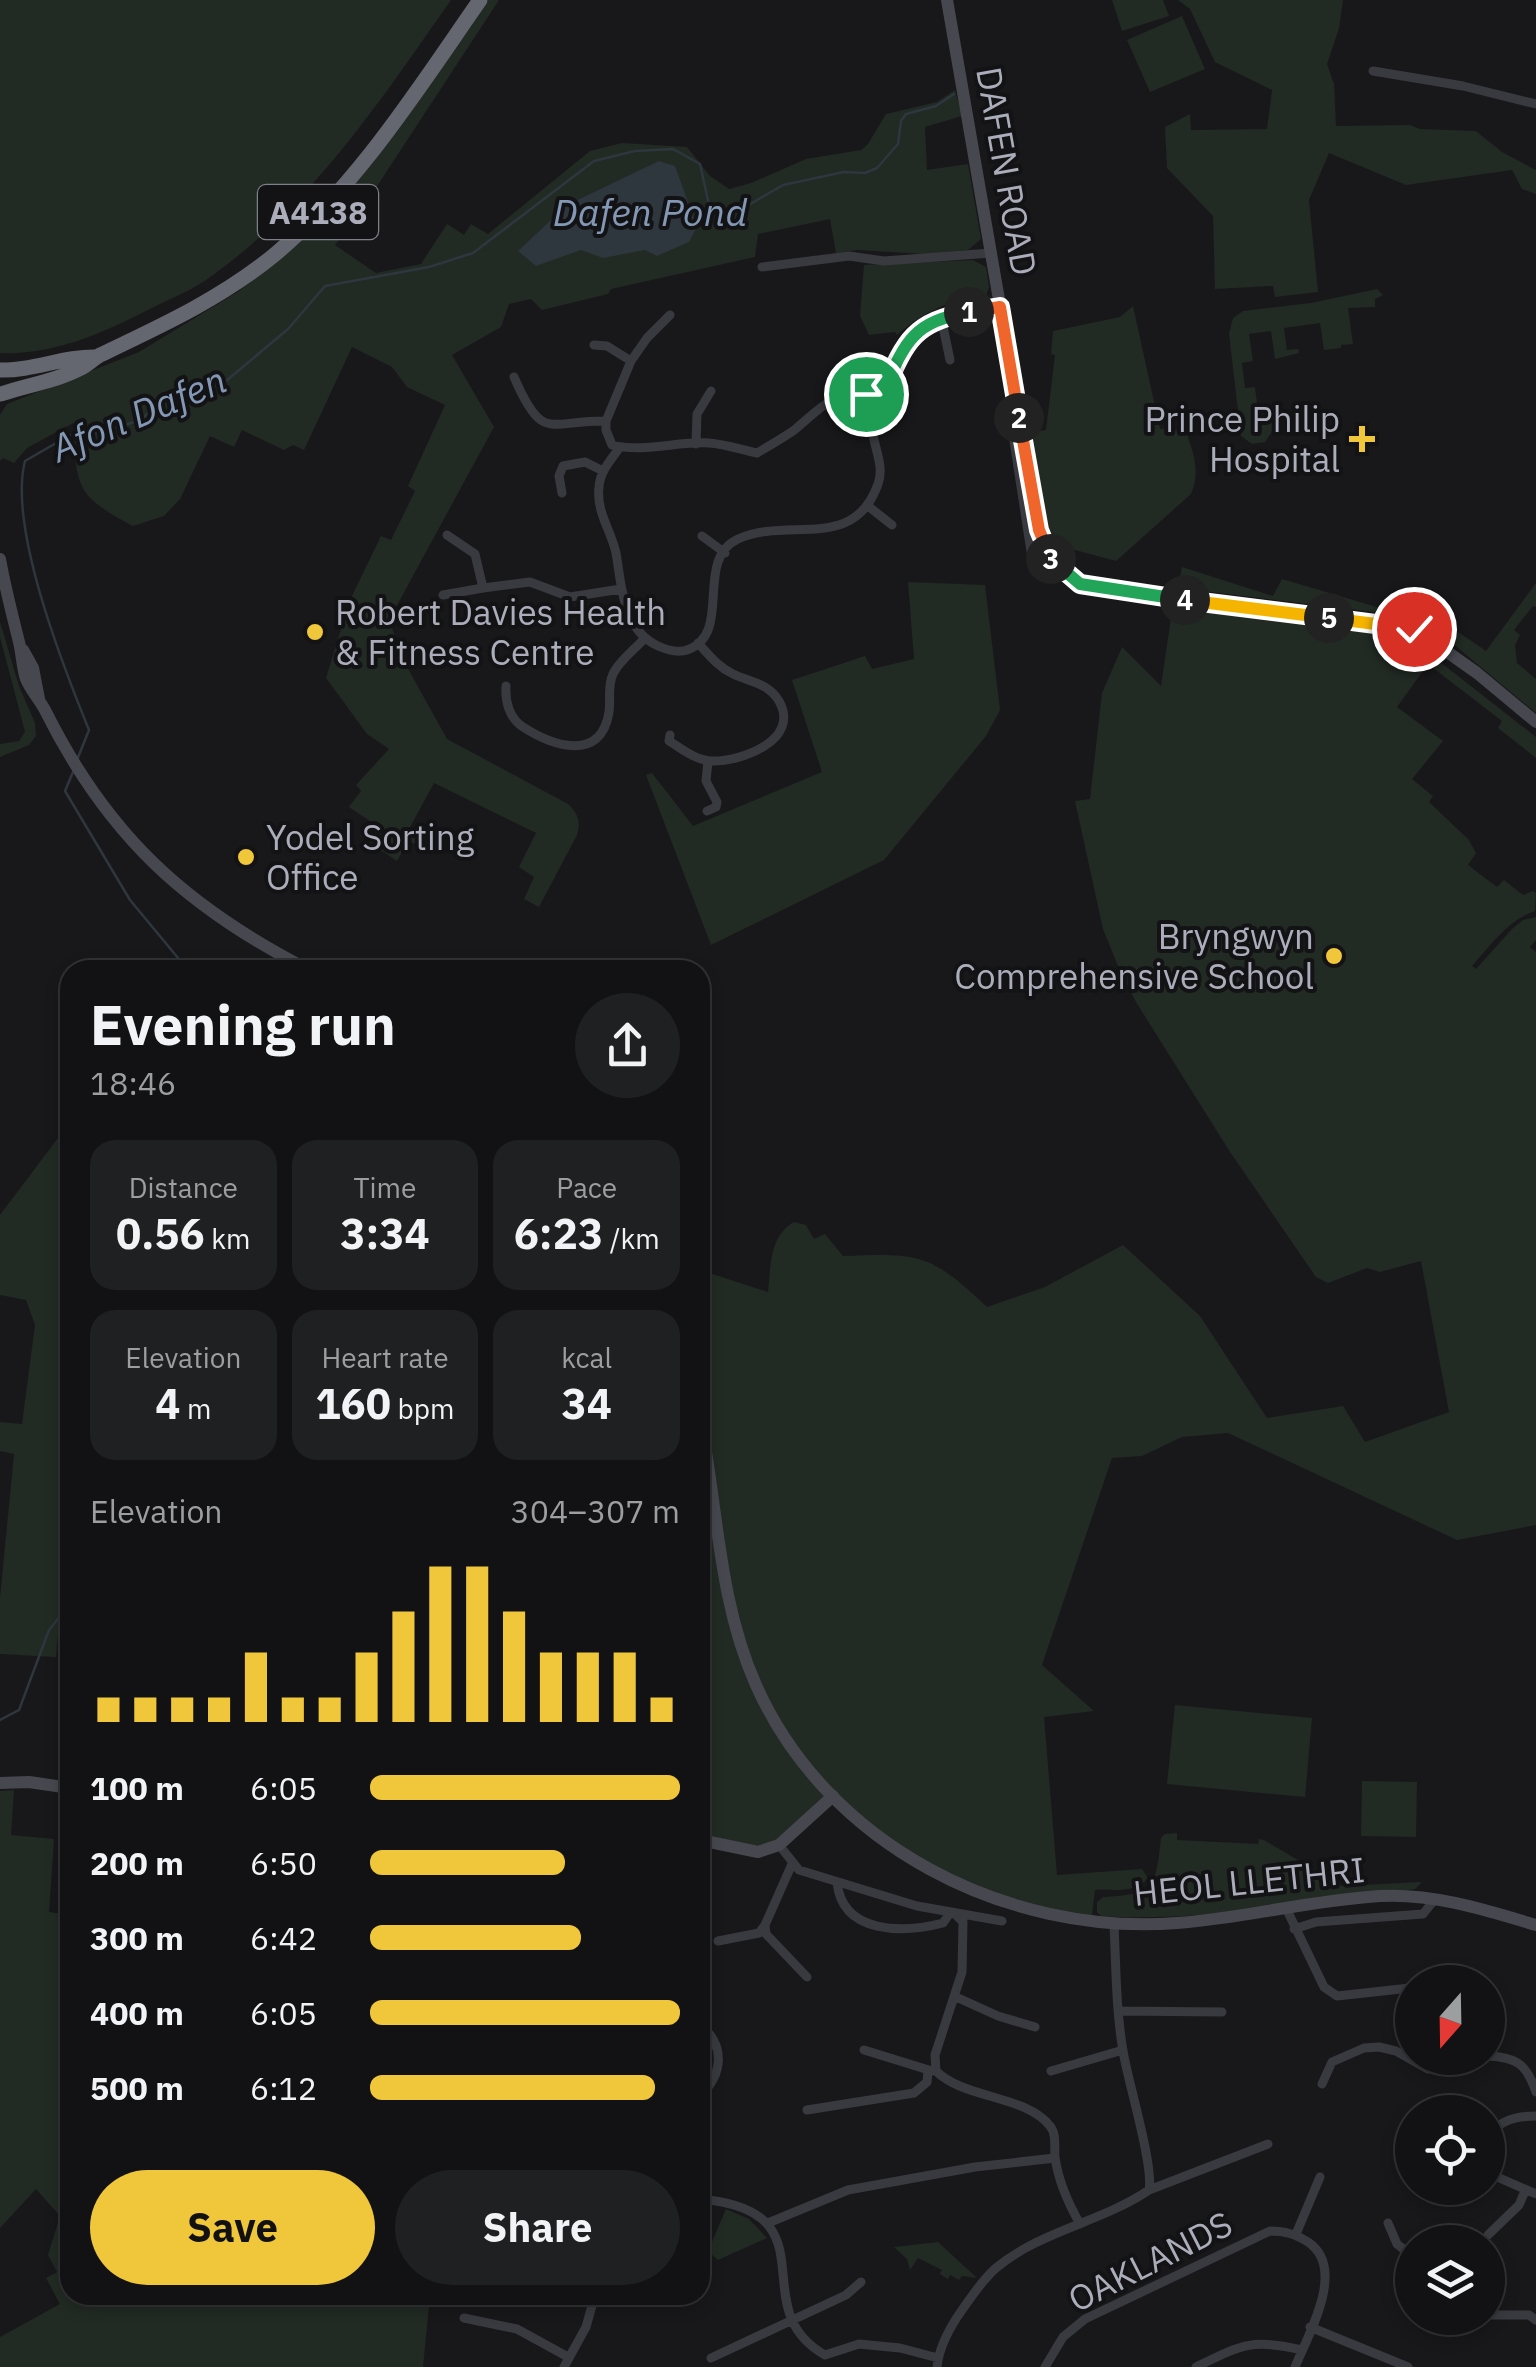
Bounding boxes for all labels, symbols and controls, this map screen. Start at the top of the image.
street label: DAFEN ROAD [966,63,1048,279]
road number: A4138 [258,185,378,239]
water label: Dafen Pond [553,187,748,236]
pin: 1 [944,287,994,337]
text: 1 [961,293,977,330]
pin [824,352,909,437]
water label: Afon Dafen [41,354,233,473]
icon: arrive [839,367,894,422]
pin: 2 [994,393,1044,443]
place label: Prince Philip Hospital [1144,396,1340,482]
text: 2 [1011,399,1027,436]
marker: Prince Philip Hospital [1349,426,1375,452]
pin: 3 [1026,534,1076,584]
text: 3 [1043,540,1059,577]
pin: 4 [1160,575,1210,625]
text: 4 [1177,581,1193,618]
pin [1372,587,1457,672]
place label: Robert Davies Health & Fitness Centre [335,589,666,675]
pin: 5 [1304,593,1354,643]
text: 5 [1321,599,1337,636]
icon: check [1387,602,1442,657]
marker: Robert Davies Health & Fitness Centre [304,621,326,643]
place label: Yodel Sorting Office [266,814,475,900]
marker: Yodel Sorting Office [235,846,257,868]
place label: Bryngwyn Comprehensive School [954,913,1314,999]
marker: Bryngwyn Comprehensive School [1323,945,1345,967]
text: Evening run [90,989,396,1060]
button: share [575,993,680,1098]
text: 18:46 [90,1062,176,1104]
text: Distance [129,1169,238,1206]
text: Time [354,1169,416,1206]
text: Pace [556,1169,617,1206]
text: 0.56 [116,1206,205,1261]
text: 3:34 [340,1206,430,1261]
text: 6:23 [514,1206,603,1261]
text: km [205,1220,251,1257]
text: /km [603,1220,660,1257]
text: Elevation [125,1339,241,1376]
text: Heart rate [321,1339,449,1376]
text: kcal [561,1339,612,1376]
text: 4 [155,1376,180,1431]
text: 160 [315,1376,391,1431]
text: 34 [561,1376,612,1431]
text: m [180,1390,211,1427]
text: bpm [391,1390,455,1427]
text: Elevation [90,1490,223,1532]
text: 304–307 m [510,1490,680,1532]
text: 100 m [90,1767,184,1809]
text: 6:05 [250,1767,317,1809]
text: 200 m [90,1842,184,1884]
text: 6:50 [250,1842,317,1884]
street label: HEOL LLETHRI [1131,1846,1367,1916]
text: 300 m [90,1917,184,1959]
text: 6:42 [250,1917,317,1959]
north arrow [1395,1965,1505,2075]
map controls [1395,1965,1505,2335]
text: 400 m [90,1992,184,2034]
text: 6:05 [250,1992,317,2034]
text: 500 m [90,2067,184,2109]
text: 6:12 [250,2067,317,2109]
button: locate [1395,2095,1505,2205]
button: Save [90,2170,375,2285]
button: Share [395,2170,680,2285]
street label: OAKLANDS [1060,2200,1240,2322]
button: layers [1395,2225,1505,2335]

